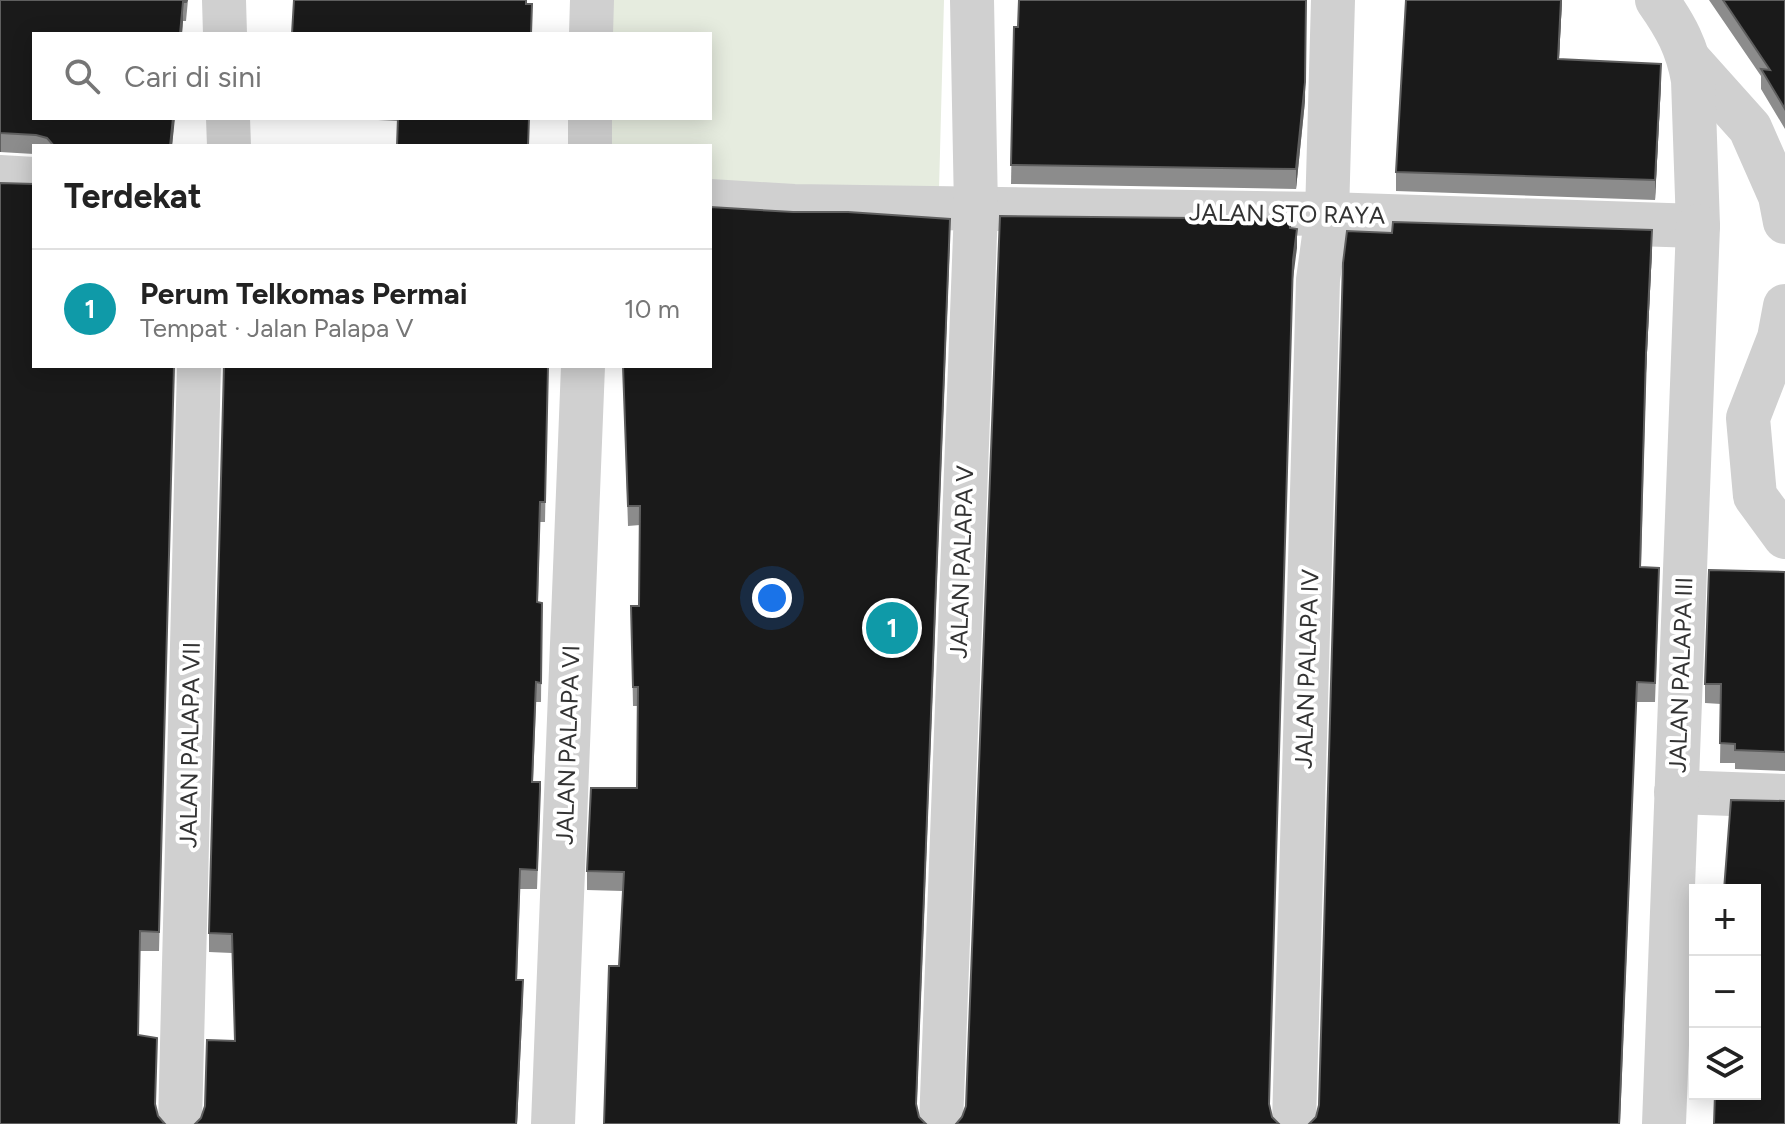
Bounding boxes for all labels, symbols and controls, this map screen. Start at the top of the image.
search box [32,32,712,120]
icon: search [60,54,104,98]
text: Cari di sini [124,58,262,95]
text: Terdekat [64,176,202,217]
street label: JALAN STO RAYA [1189,197,1386,230]
text: Perum Telkomas Permai [140,275,468,312]
text: 1 [85,293,95,325]
text: 10 m [624,293,680,325]
text: Tempat · Jalan Palapa V [140,312,414,344]
street label: JALAN PALAPA V [944,464,979,659]
street label: JALAN PALAPA IV [1289,568,1324,769]
street label: JALAN PALAPA III [1663,576,1698,774]
your location [752,578,792,618]
pin: 1 [866,598,918,658]
street label: JALAN PALAPA VII [173,642,206,848]
street label: JALAN PALAPA VI [550,645,585,845]
map controls [1689,884,1761,1100]
button: + [1689,884,1761,956]
button: − [1689,956,1761,1028]
button: layers [1689,1028,1761,1100]

